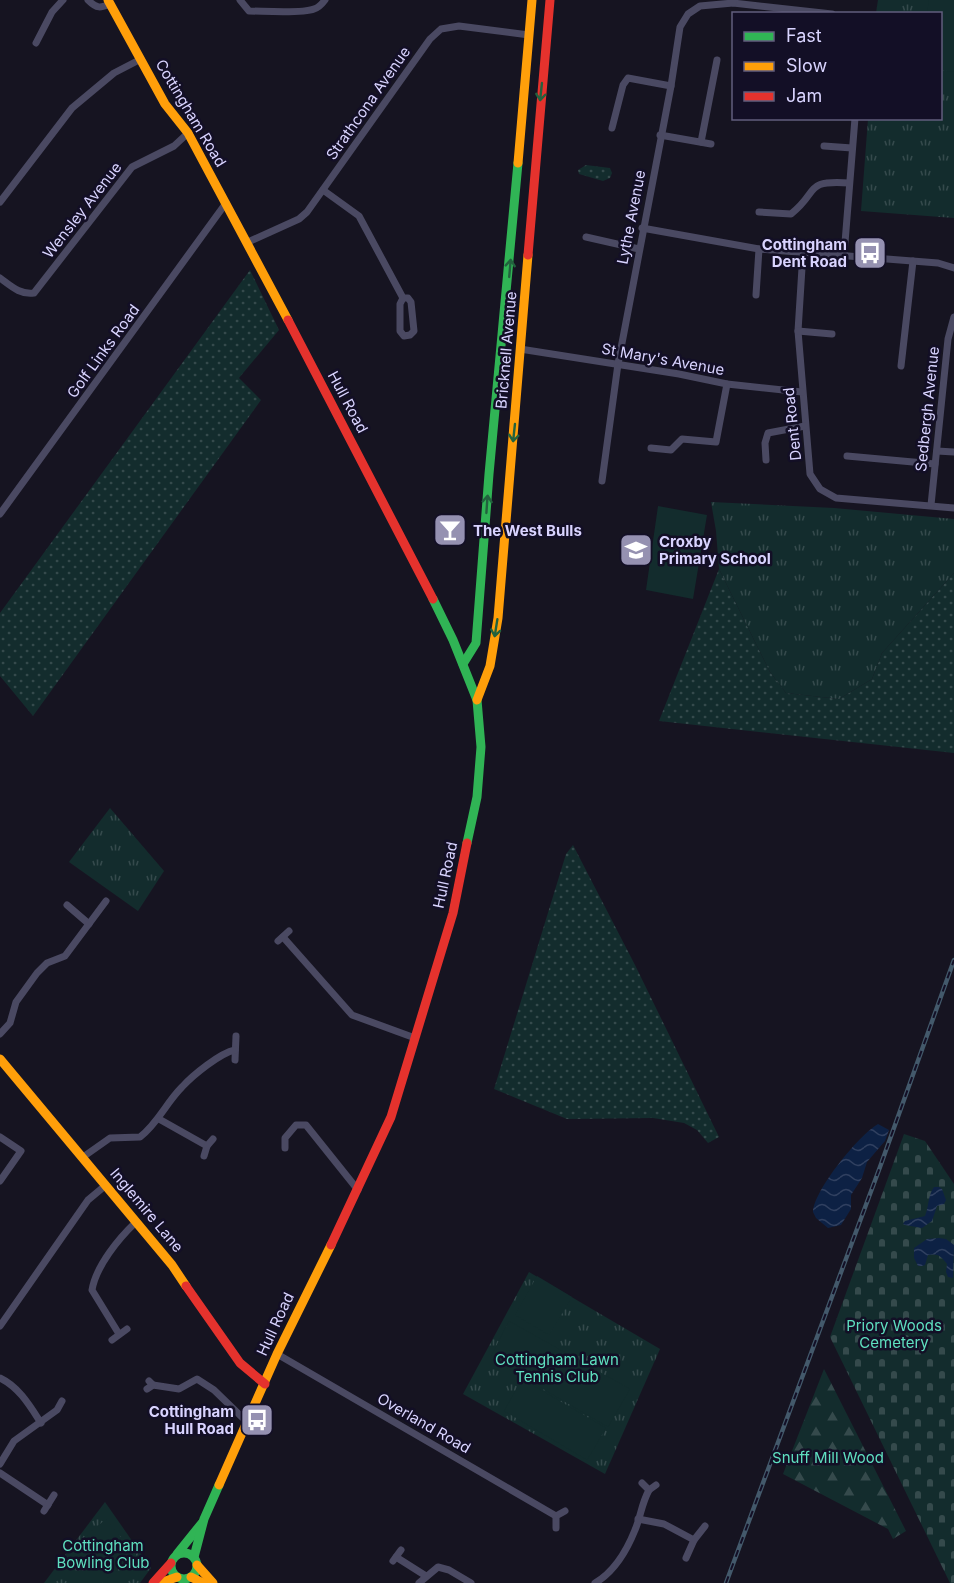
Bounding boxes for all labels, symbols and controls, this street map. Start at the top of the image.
legend [732,12,942,120]
text: Fast [786,25,822,46]
street label: Strathcona Avenue [322,43,414,163]
text: Slow [786,55,827,76]
street label: Cottingham Road [151,56,231,170]
one-way arrow [535,82,546,102]
text: Jam [786,85,822,106]
street label: Wensley Avenue [39,158,125,262]
street label: Lythe Avenue [613,168,649,266]
place label: Cottingham Dent Road [762,235,847,271]
bus stop icon: Cottingham Dent Road [852,235,888,271]
one-way arrow [504,259,515,279]
street label: Bricknell Avenue [491,290,521,410]
street label: Golf Links Road [63,300,143,402]
street label: St Mary's Avenue [600,339,726,379]
street label: Sedbergh Avenue [911,345,943,473]
street label: Hull Road [324,368,372,436]
street label: Dent Road [779,386,805,462]
one-way arrow [508,423,519,443]
one-way arrow [482,495,493,515]
bar icon: The West Bulls [432,512,468,548]
place label: The West Bulls [473,521,582,540]
school or university icon: Croxby Primary School [618,532,654,568]
place label: Croxby Primary School [659,532,771,568]
one-way arrow [490,617,501,637]
street label: Hull Road [429,840,461,910]
street label: Inglemire Lane [106,1164,188,1256]
street label: Hull Road [252,1289,298,1359]
park label: Priory Woods Cemetery [846,1316,942,1352]
park label: Cottingham Lawn Tennis Club [495,1350,619,1386]
street label: Overland Road [374,1389,474,1457]
place label: Cottingham Hull Road [149,1402,234,1438]
bus stop icon: Cottingham Hull Road [239,1402,275,1438]
park label: Snuff Mill Wood [772,1448,884,1467]
park label: Cottingham Bowling Club [56,1536,150,1572]

